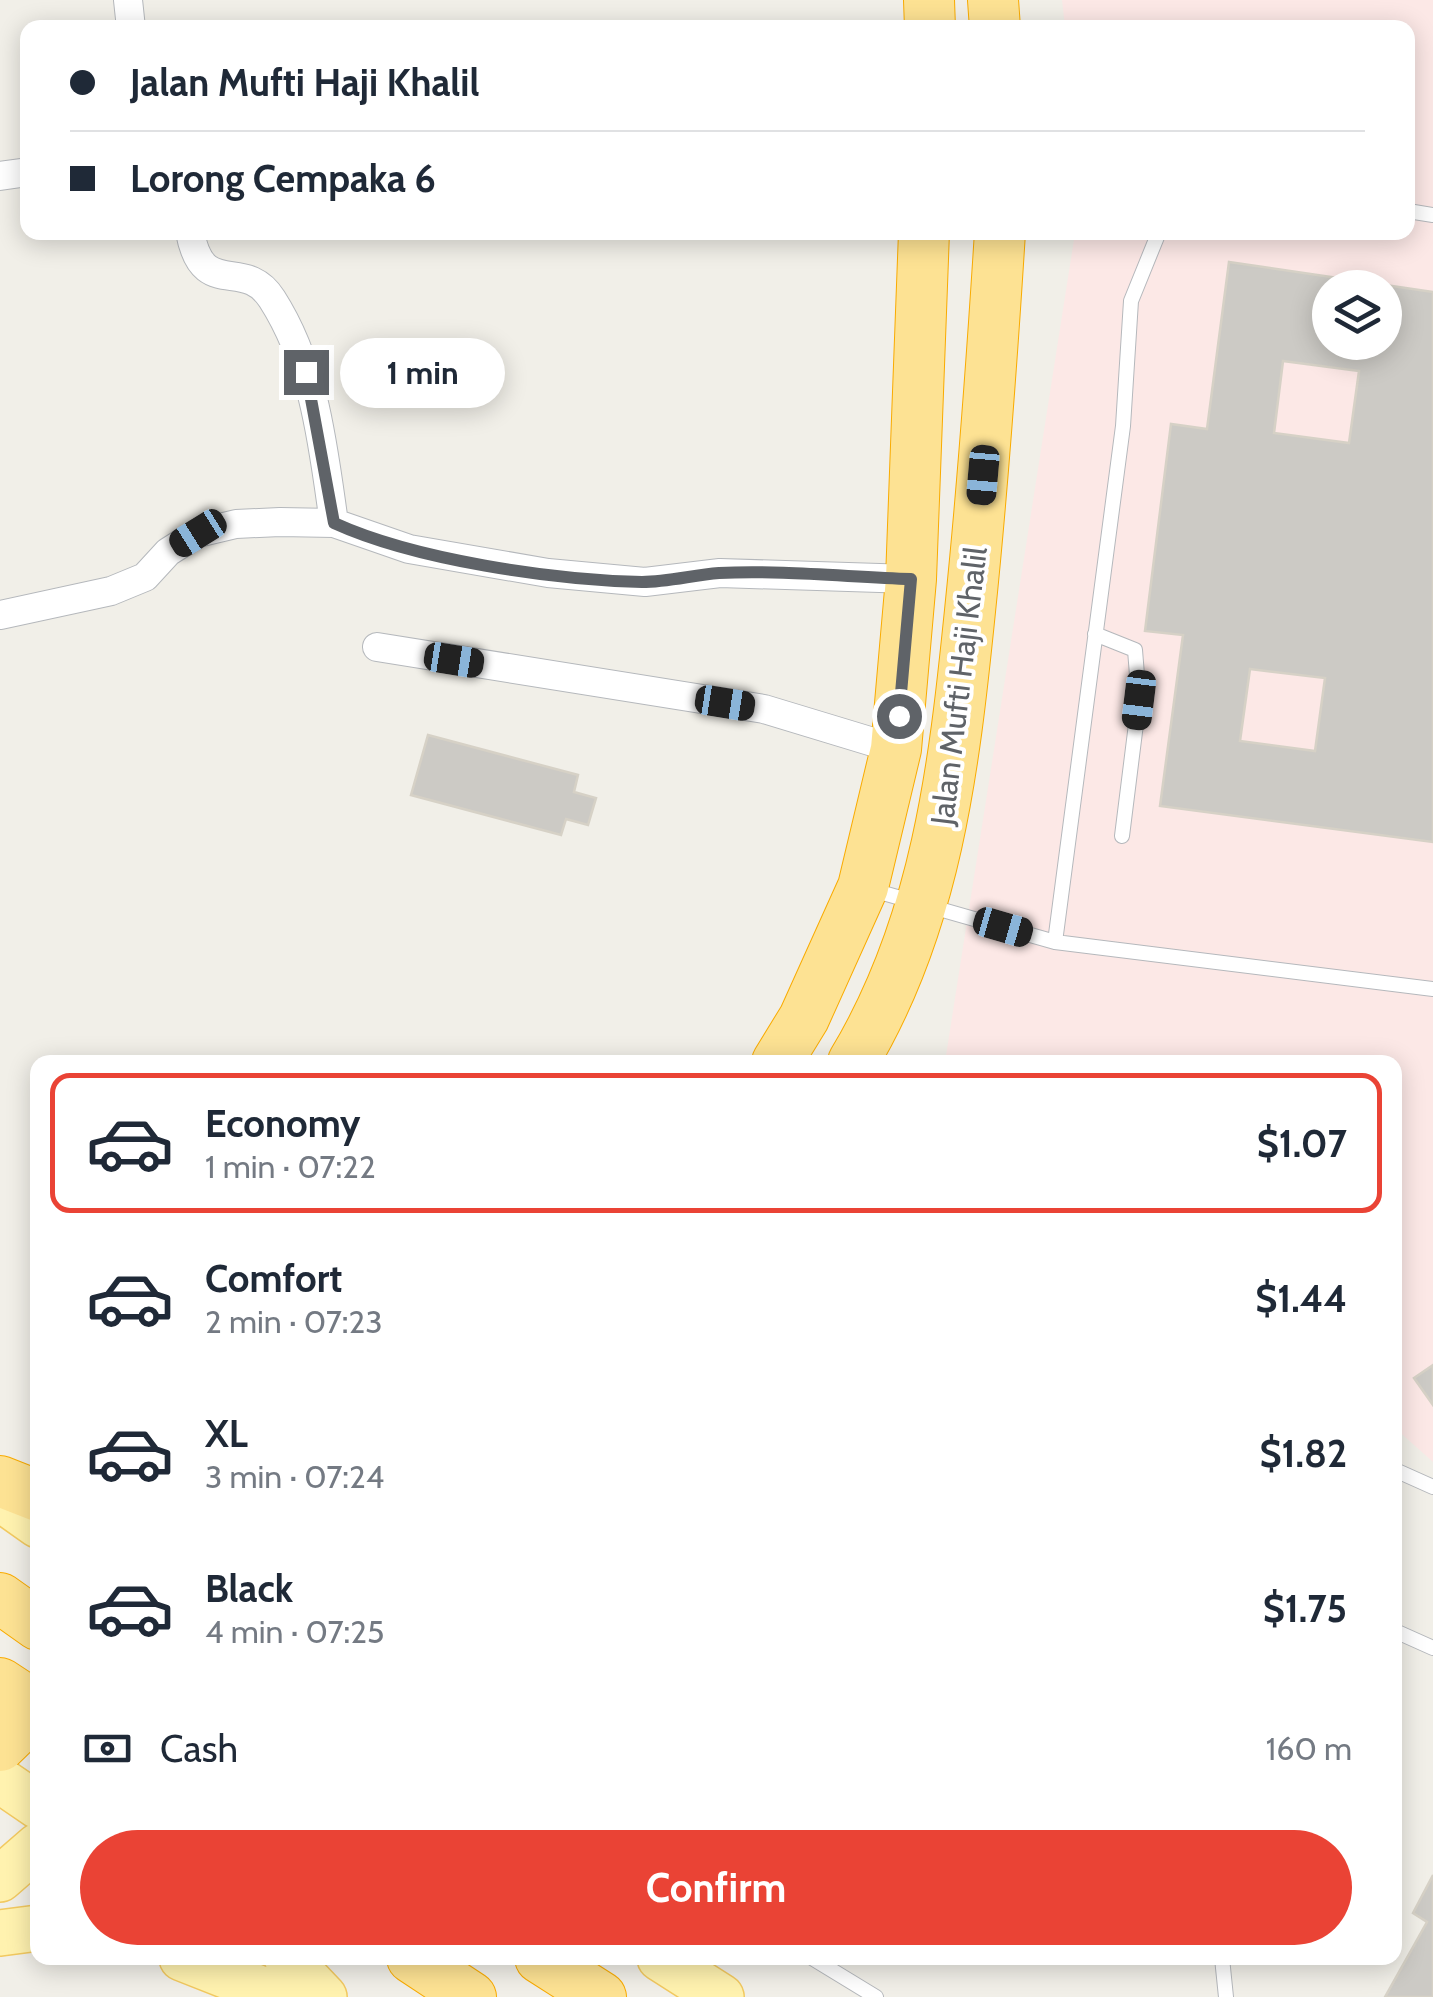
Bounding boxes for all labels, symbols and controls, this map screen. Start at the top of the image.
text: Jalan Mufti Haji Khalil [130,59,479,106]
text: Lorong Cempaka 6 [130,155,436,202]
map controls [1312,270,1402,360]
button: layers [1312,270,1402,360]
callout: 1 min [341,337,506,407]
route end [284,350,329,395]
text: 1 min [386,353,459,392]
car [965,444,1001,506]
car [165,504,231,562]
street label: Jalan Mufti Haji Khalil [922,544,995,828]
car [422,640,486,680]
car [1120,668,1158,732]
car [693,683,757,723]
route start [877,694,922,739]
car [970,904,1036,950]
icon: car [85,1098,175,1188]
text: Economy [205,1100,360,1147]
text: $1.07 [1257,1120,1347,1167]
text: 1 min · 07:22 [205,1147,376,1186]
icon: car [85,1253,175,1343]
text: Comfort [205,1255,342,1302]
text: $1.44 [1255,1275,1347,1322]
text: 2 min · 07:23 [205,1302,383,1341]
icon: car [85,1408,175,1498]
text: XL [205,1410,248,1457]
text: $1.82 [1259,1430,1347,1477]
text: 3 min · 07:24 [205,1457,384,1496]
icon: car [85,1563,175,1653]
text: Black [205,1565,293,1612]
text: $1.75 [1263,1585,1347,1632]
text: 4 min · 07:25 [205,1612,384,1651]
icon: cash [80,1721,135,1776]
text: Cash [160,1725,238,1772]
text: 160 m [1266,1729,1352,1768]
button: Confirm [80,1830,1352,1945]

